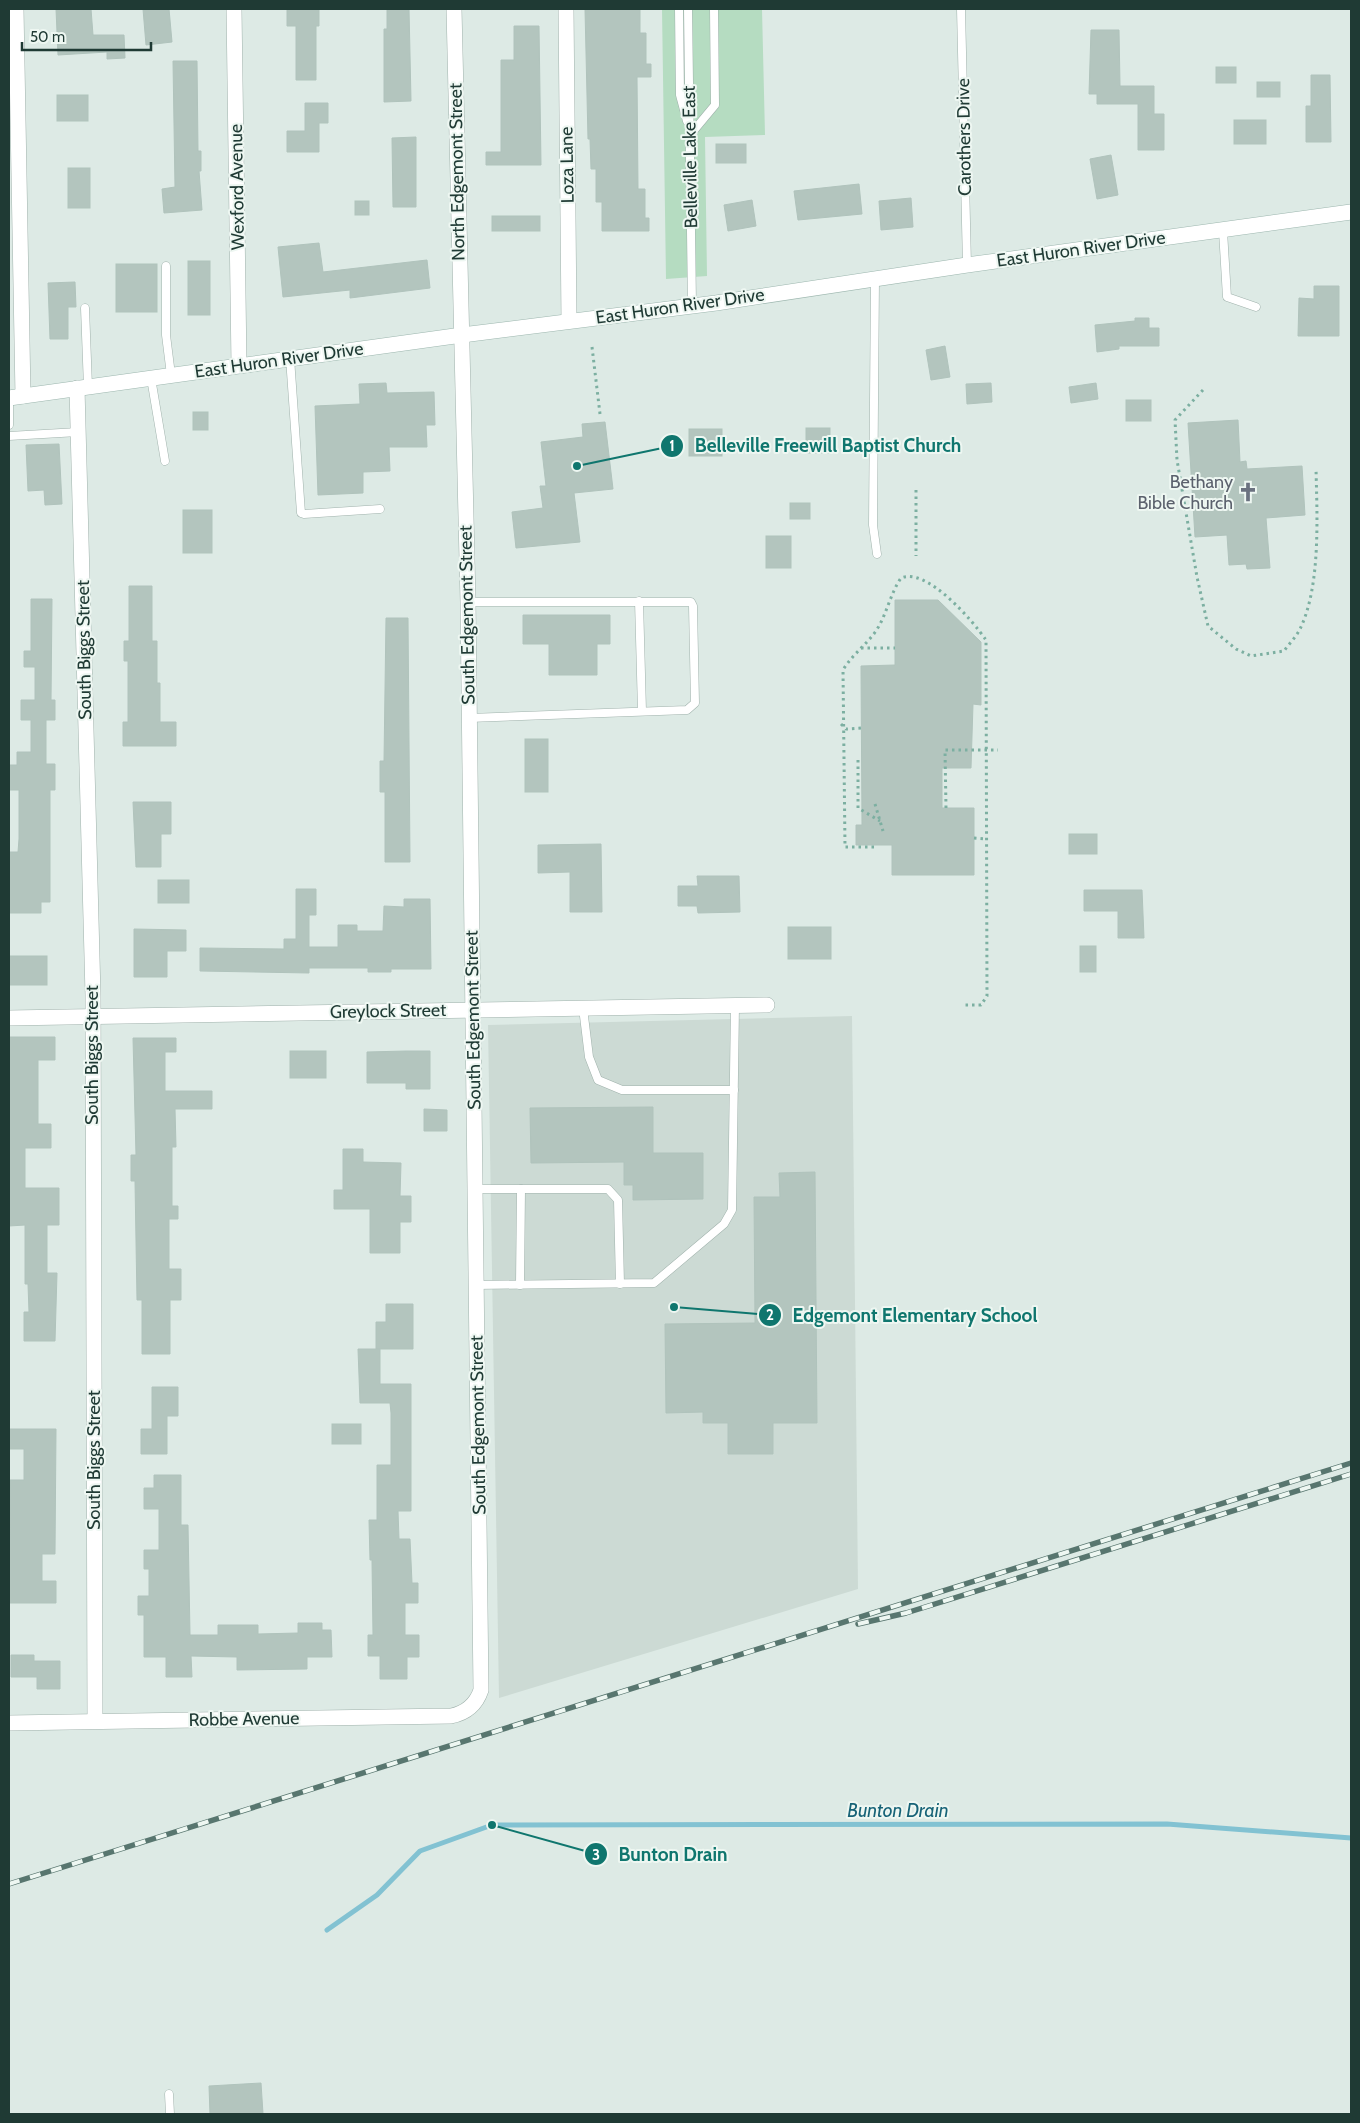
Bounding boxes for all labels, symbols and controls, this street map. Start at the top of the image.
scale bar [22,20,151,52]
text: 50 m [30,28,65,46]
street label: Carothers Drive [952,78,976,196]
street label: North Edgemont Street [444,83,470,261]
street label: Belleville Lake East [678,86,702,228]
street label: Wexford Avenue [225,124,249,250]
street label: Loza Lane [555,126,579,204]
street label: East Huron River Drive [995,226,1167,272]
street label: East Huron River Drive [594,283,766,329]
street label: East Huron River Drive [193,337,365,383]
callout: Belleville Freewill Baptist Church [660,429,971,463]
text: Belleville Freewill Baptist Church [695,434,961,457]
text: 1 [669,437,675,455]
place label: Bethany Bible Church [1137,471,1233,514]
church icon: Bethany Bible Church [1237,481,1259,503]
street label: South Edgemont Street [454,525,480,705]
street label: South Biggs Street [72,580,96,720]
street label: South Edgemont Street [460,930,486,1110]
street label: South Biggs Street [81,985,103,1125]
street label: Greylock Street [330,999,446,1023]
callout: Edgemont Elementary School [757,1298,1047,1332]
text: Edgemont Elementary School [793,1304,1037,1327]
text: 2 [766,1306,774,1324]
street label: South Edgemont Street [465,1335,491,1515]
street label: South Biggs Street [83,1390,105,1530]
street label: Robbe Avenue [188,1707,300,1731]
water label: Bunton Drain [847,1799,949,1822]
callout: Bunton Drain [583,1837,737,1871]
text: Bunton Drain [619,1843,727,1866]
text: 3 [592,1846,600,1864]

